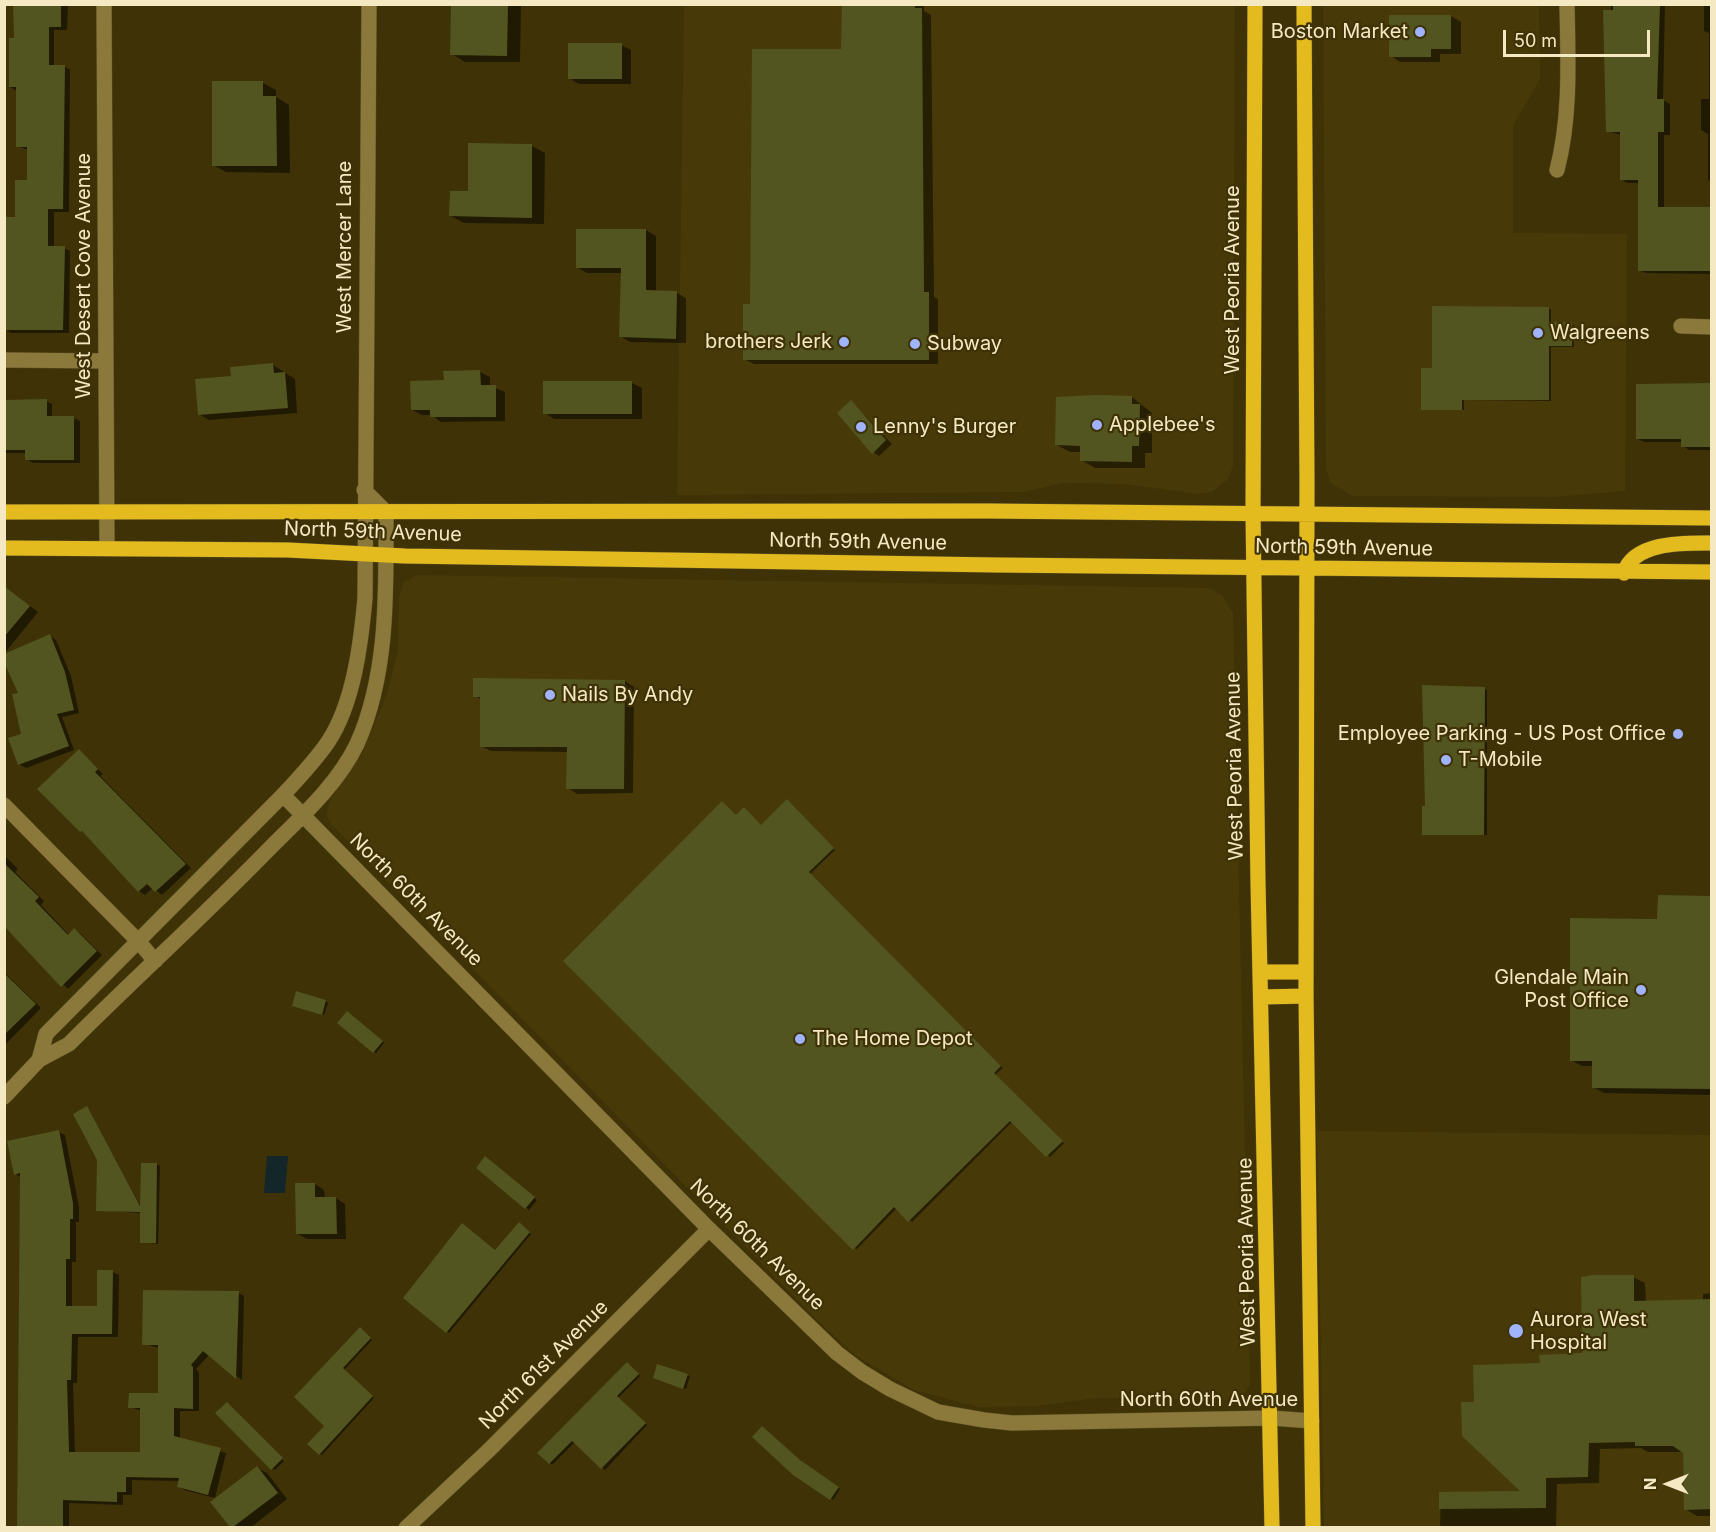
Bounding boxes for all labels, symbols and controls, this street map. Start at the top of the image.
scale bar [1506,18,1653,56]
place label: Boston Market [1271,20,1408,44]
marker: Boston Market [1413,25,1427,39]
text: 50 m [1514,30,1557,51]
street label: West Desert Cove Avenue [72,153,96,399]
street label: West Mercer Lane [333,161,357,333]
street label: West Peoria Avenue [1221,185,1245,375]
place label: Walgreens [1550,321,1650,345]
marker: Walgreens [1531,326,1545,340]
place label: brothers Jerk [705,330,832,354]
place label: Subway [927,332,1002,356]
marker: brothers Jerk [837,335,851,349]
marker: Subway [908,337,922,351]
place label: Applebee's [1109,413,1216,437]
place label: Lenny's Burger [873,415,1016,439]
marker: Applebee's [1090,418,1104,432]
marker: Lenny's Burger [854,420,868,434]
street label: North 59th Avenue [284,517,462,547]
street label: North 59th Avenue [769,528,947,556]
street label: North 59th Avenue [1255,534,1433,562]
street label: West Peoria Avenue [1221,671,1249,861]
place label: Nails By Andy [562,683,693,707]
marker: Nails By Andy [543,688,557,702]
place label: Employee Parking - US Post Office [1338,722,1666,746]
marker: Employee Parking - US Post Office [1671,727,1685,741]
place label: T-Mobile [1458,748,1542,772]
marker: T-Mobile [1439,753,1453,767]
street label: North 60th Avenue [344,828,488,972]
place label: Glendale Main Post Office [1494,966,1629,1013]
marker: Glendale Main Post Office [1634,983,1648,997]
place label: The Home Depot [812,1027,973,1051]
marker: The Home Depot [793,1032,807,1046]
street label: West Peoria Avenue [1233,1157,1261,1347]
street label: North 60th Avenue [684,1174,830,1316]
street label: North 61st Avenue [475,1296,613,1434]
place label: Aurora West Hospital [1530,1308,1647,1355]
marker: Aurora West Hospital [1507,1322,1525,1340]
street label: North 60th Avenue [1120,1388,1298,1412]
north arrow [1638,1454,1698,1514]
text: N [1640,1478,1660,1490]

